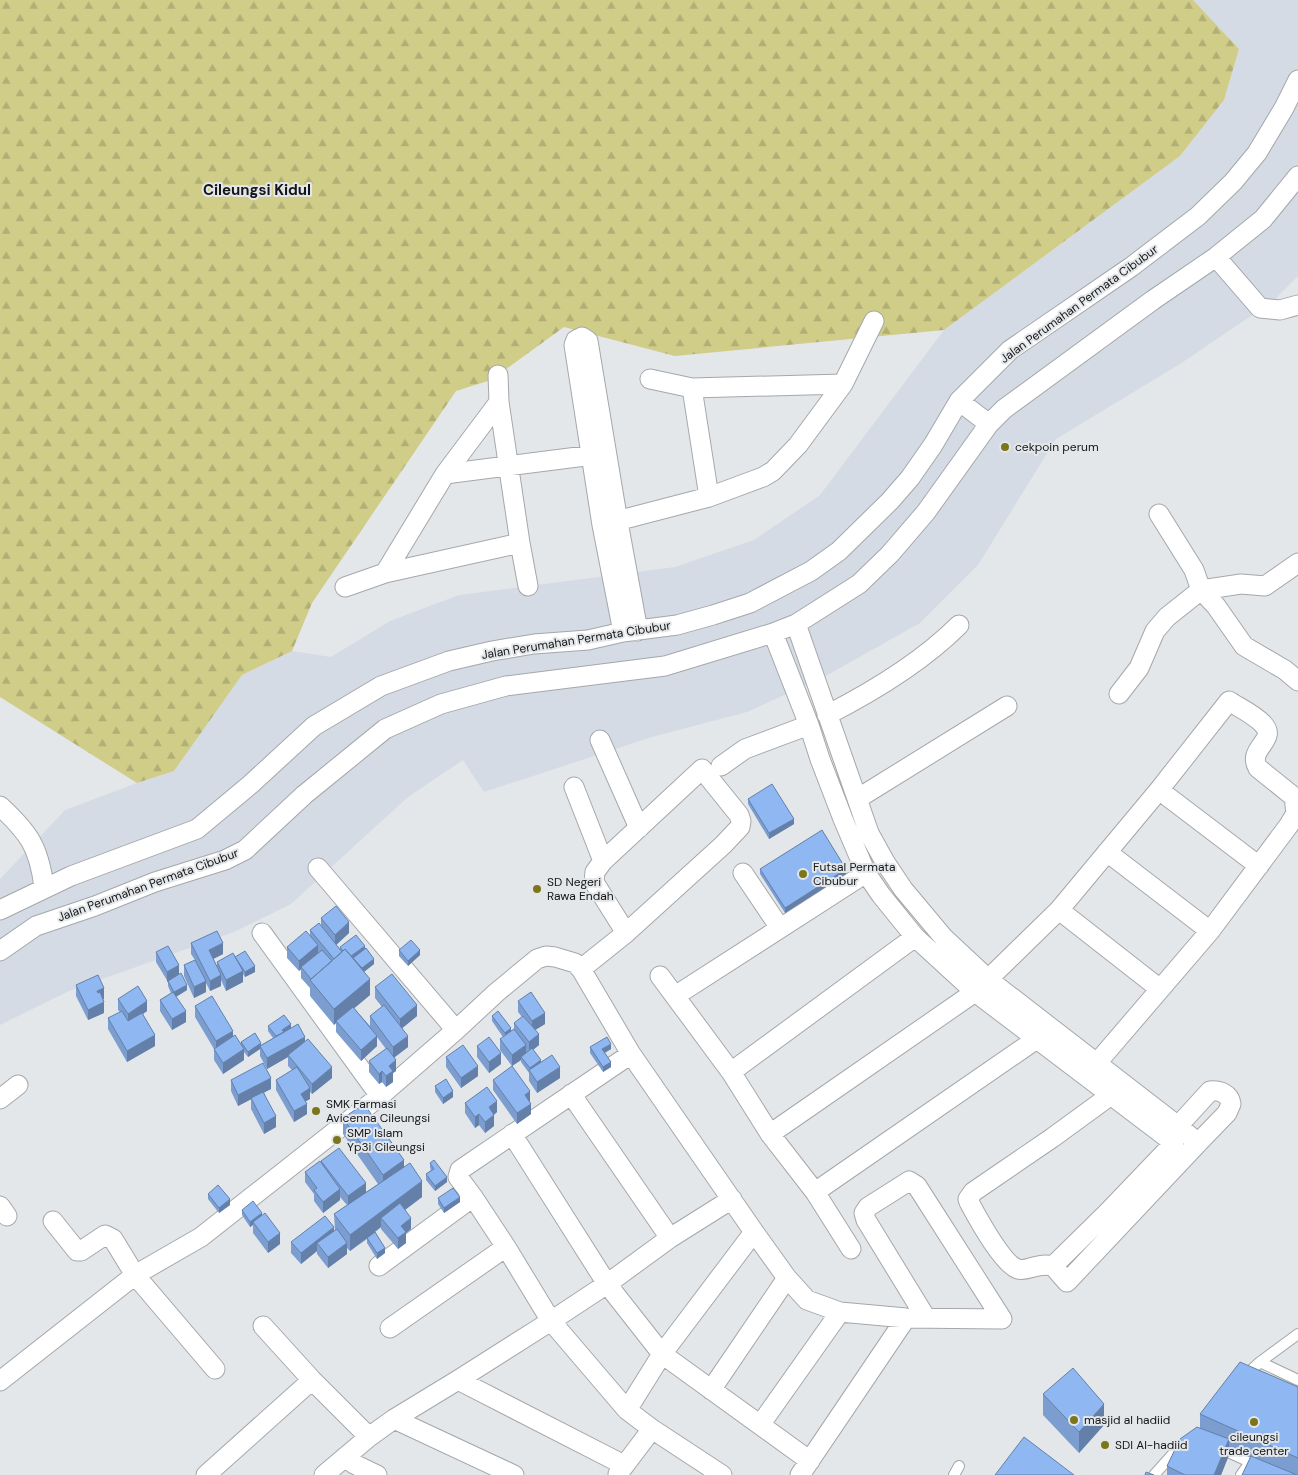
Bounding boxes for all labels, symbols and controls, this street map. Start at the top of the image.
district label: Cileungsi Kidul [203,180,311,200]
street label: Jalan Perumahan Permata Cibubur [997,241,1162,367]
place label: cekpoin perum [1015,439,1099,455]
marker: cekpoin perum [999,441,1011,453]
street label: Jalan Perumahan Permata Cibubur [480,617,672,663]
street label: Jalan Perumahan Permata Cibubur [55,845,241,925]
place label: Futsal Permata Cibubur [813,859,896,889]
marker: Futsal Permata Cibubur [797,868,809,880]
place label: SD Negeri Rawa Endah [547,874,614,904]
marker: SD Negeri Rawa Endah [531,883,543,895]
place label: SMK Farmasi Avicenna Cileungsi [326,1096,430,1126]
marker: SMK Farmasi Avicenna Cileungsi [310,1105,322,1117]
place label: SMP Islam Yp3i Cileungsi [347,1125,425,1155]
marker: SMP Islam Yp3i Cileungsi [331,1134,343,1146]
place label: masjid al hadiid [1084,1412,1170,1428]
marker: masjid al hadiid [1068,1414,1080,1426]
marker: cileungsi trade center [1248,1416,1260,1428]
place label: cileungsi trade center [1219,1429,1289,1459]
place label: SDI Al-hadiid [1115,1437,1188,1453]
marker: SDI Al-hadiid [1099,1439,1111,1451]

